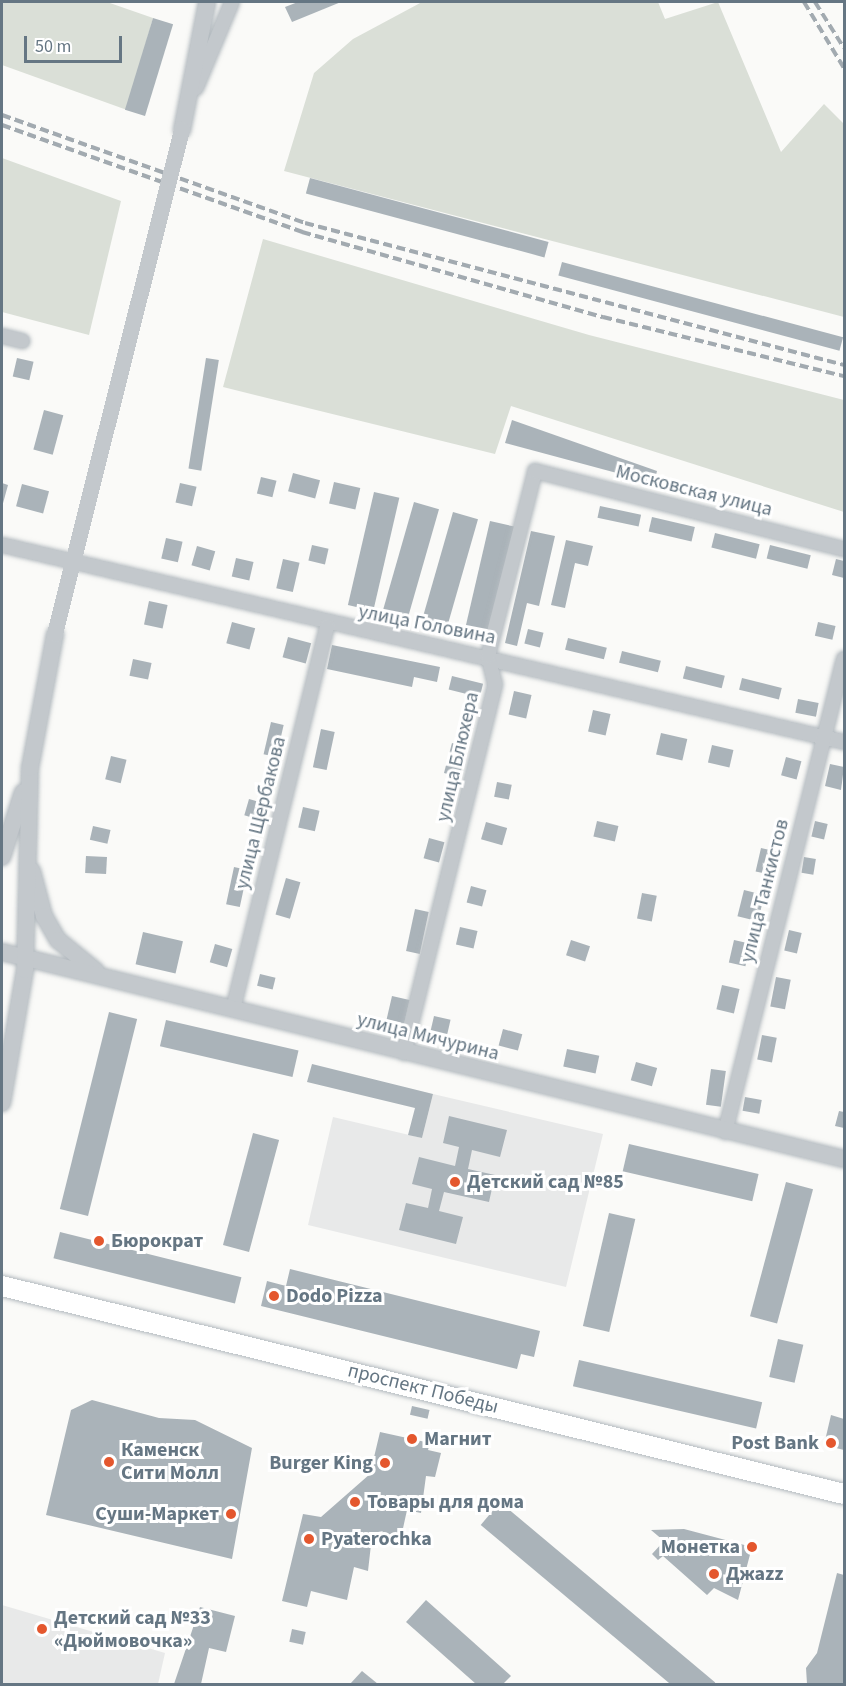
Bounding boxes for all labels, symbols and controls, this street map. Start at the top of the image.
scale bar [27,24,124,62]
text: 50 m [35,34,71,59]
street label: Московская улица [613,460,775,522]
street label: улица Головина [356,600,498,650]
street label: улица Блюхера [431,690,485,824]
street label: улица Щербакова [230,734,292,892]
street label: улица Танкистов [736,817,794,965]
street label: улица Мичурина [354,1008,502,1066]
place label: Детский сад №85 [467,1170,624,1194]
marker: Детский сад №85 [448,1175,462,1189]
place label: Бюрократ [111,1229,203,1253]
marker: Бюрократ [92,1234,106,1248]
place label: Dodo Pizza [286,1284,382,1308]
marker: Dodo Pizza [267,1289,281,1303]
street label: проспект Победы [345,1359,501,1419]
place label: Магнит [424,1427,492,1451]
place label: Post Bank [731,1431,819,1455]
marker: Магнит [405,1432,419,1446]
marker: Post Bank [824,1436,838,1450]
place label: Каменск Сити Молл [121,1438,219,1485]
place label: Burger King [269,1451,373,1475]
marker: Каменск Сити Молл [102,1455,116,1469]
marker: Burger King [378,1456,392,1470]
place label: Товары для дома [367,1490,524,1514]
marker: Товары для дома [348,1495,362,1509]
place label: Суши-Маркет [95,1502,219,1526]
marker: Суши-Маркет [224,1507,238,1521]
place label: Pyaterochka [321,1527,432,1551]
marker: Pyaterochka [302,1532,316,1546]
place label: Монетка [661,1535,740,1559]
marker: Монетка [745,1540,759,1554]
place label: Джаzz [726,1562,783,1586]
marker: Джаzz [707,1567,721,1581]
place label: Детский сад №33 «Дюймовочка» [54,1606,211,1653]
marker: Детский сад №33 «Дюймовочка» [35,1622,49,1636]

